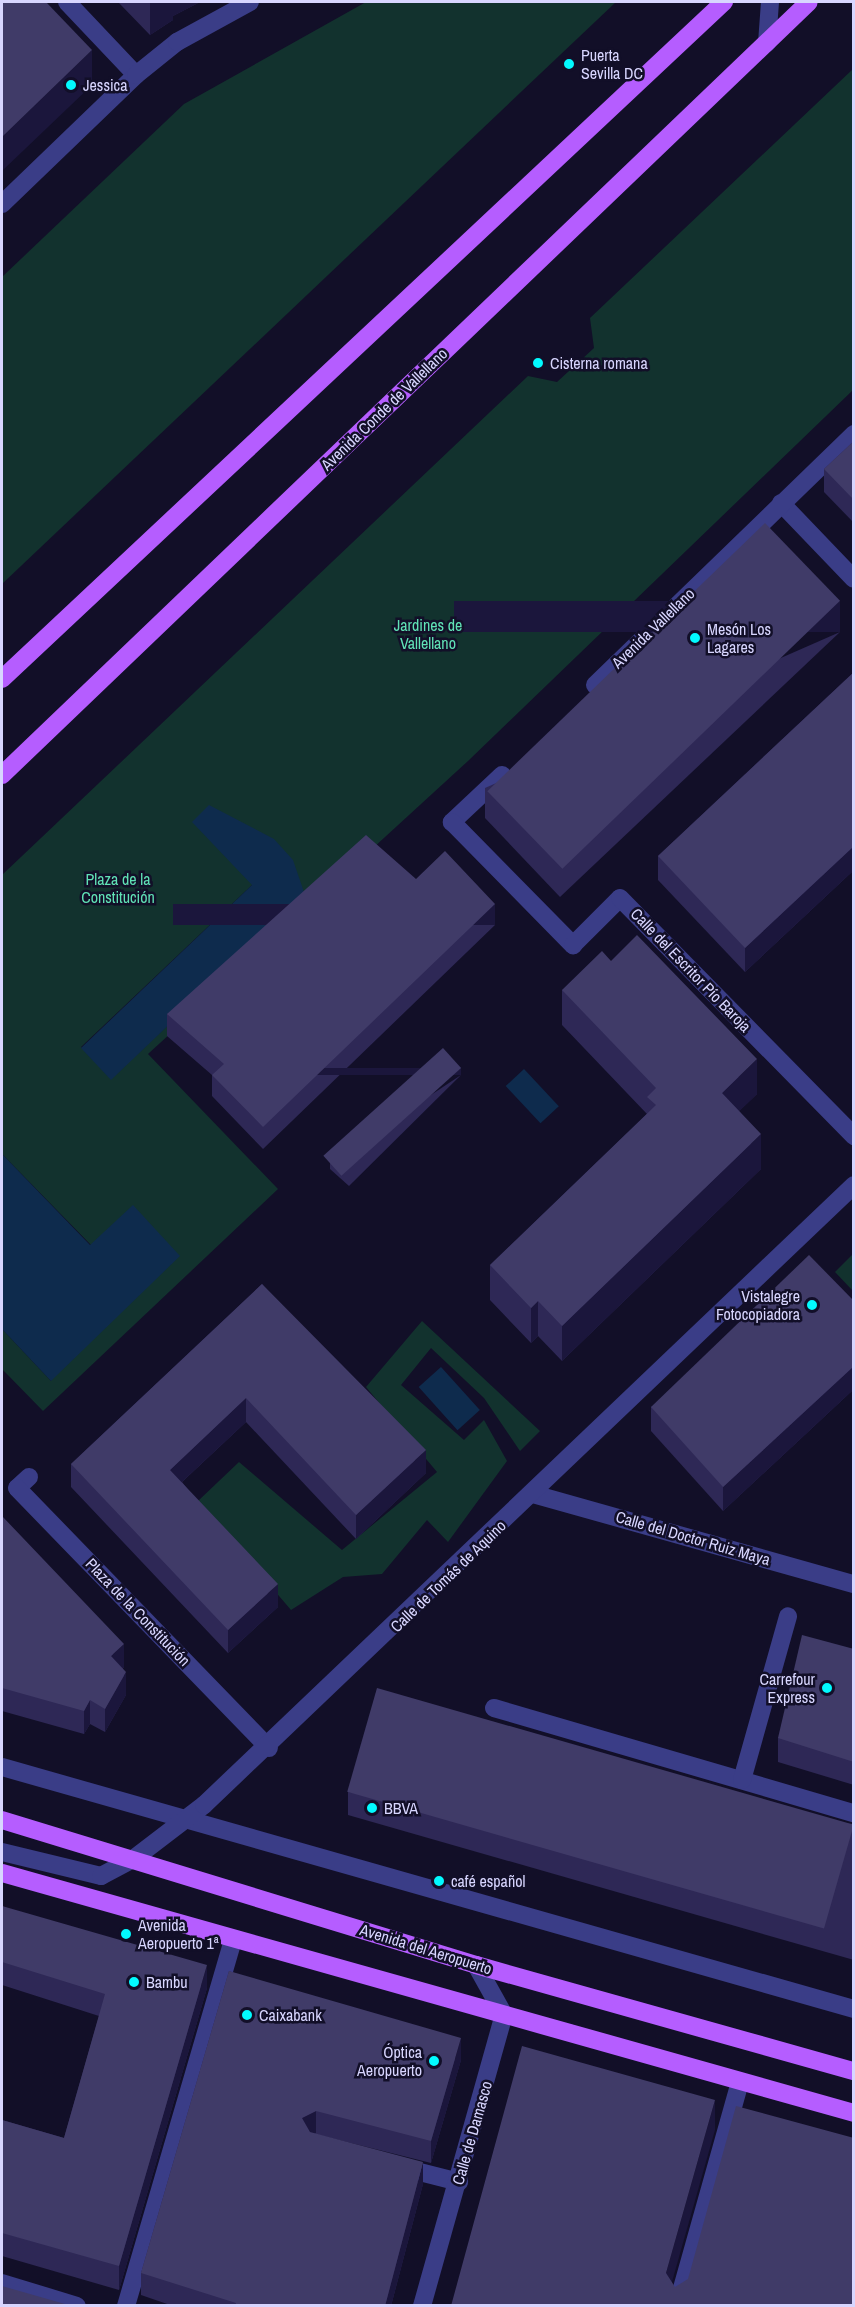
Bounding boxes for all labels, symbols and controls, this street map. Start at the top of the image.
place label: Puerta Sevilla DC [581,45,643,83]
marker: Puerta Sevilla DC [562,57,576,71]
place label: Jessica [83,75,127,95]
marker: Jessica [64,78,78,92]
street label: Avenida Conde de Vallellano [317,344,451,474]
place label: Cisterna romana [550,353,648,373]
marker: Cisterna romana [531,356,545,370]
street label: Avenida Vallellano [608,584,698,672]
park label: Jardines de Vallellano [394,615,462,653]
place label: Mesón Los Lagares [707,619,771,657]
marker: Mesón Los Lagares [688,631,702,645]
park label: Plaza de la Constitución [81,869,155,907]
street label: Calle del Escritor Pío Baroja [627,904,755,1036]
place label: Vistalegre Fotocopiadora [716,1286,800,1324]
marker: Vistalegre Fotocopiadora [805,1298,819,1312]
street label: Calle del Doctor Ruiz Maya [614,1507,772,1569]
street label: Calle de Tomás de Aquino [386,1516,510,1636]
street label: Plaza de la Constitución [82,1554,194,1670]
place label: Carrefour Express [760,1669,815,1707]
marker: Carrefour Express [820,1681,834,1695]
place label: BBVA [384,1798,418,1818]
marker: BBVA [365,1801,379,1815]
place label: café español [451,1871,525,1891]
marker: café español [432,1874,446,1888]
place label: Avenida Aeropuerto 1ª [138,1915,219,1953]
street label: Avenida del Aeropuerto [357,1920,495,1978]
marker: Avenida Aeropuerto 1ª [119,1927,133,1941]
place label: Bambu [146,1972,188,1992]
marker: Bambu [127,1975,141,1989]
place label: Caixabank [259,2005,322,2025]
marker: Caixabank [240,2008,254,2022]
place label: Óptica Aeropuerto [357,2042,422,2080]
marker: Óptica Aeropuerto [427,2054,441,2068]
street label: Calle de Damasco [448,2079,496,2187]

